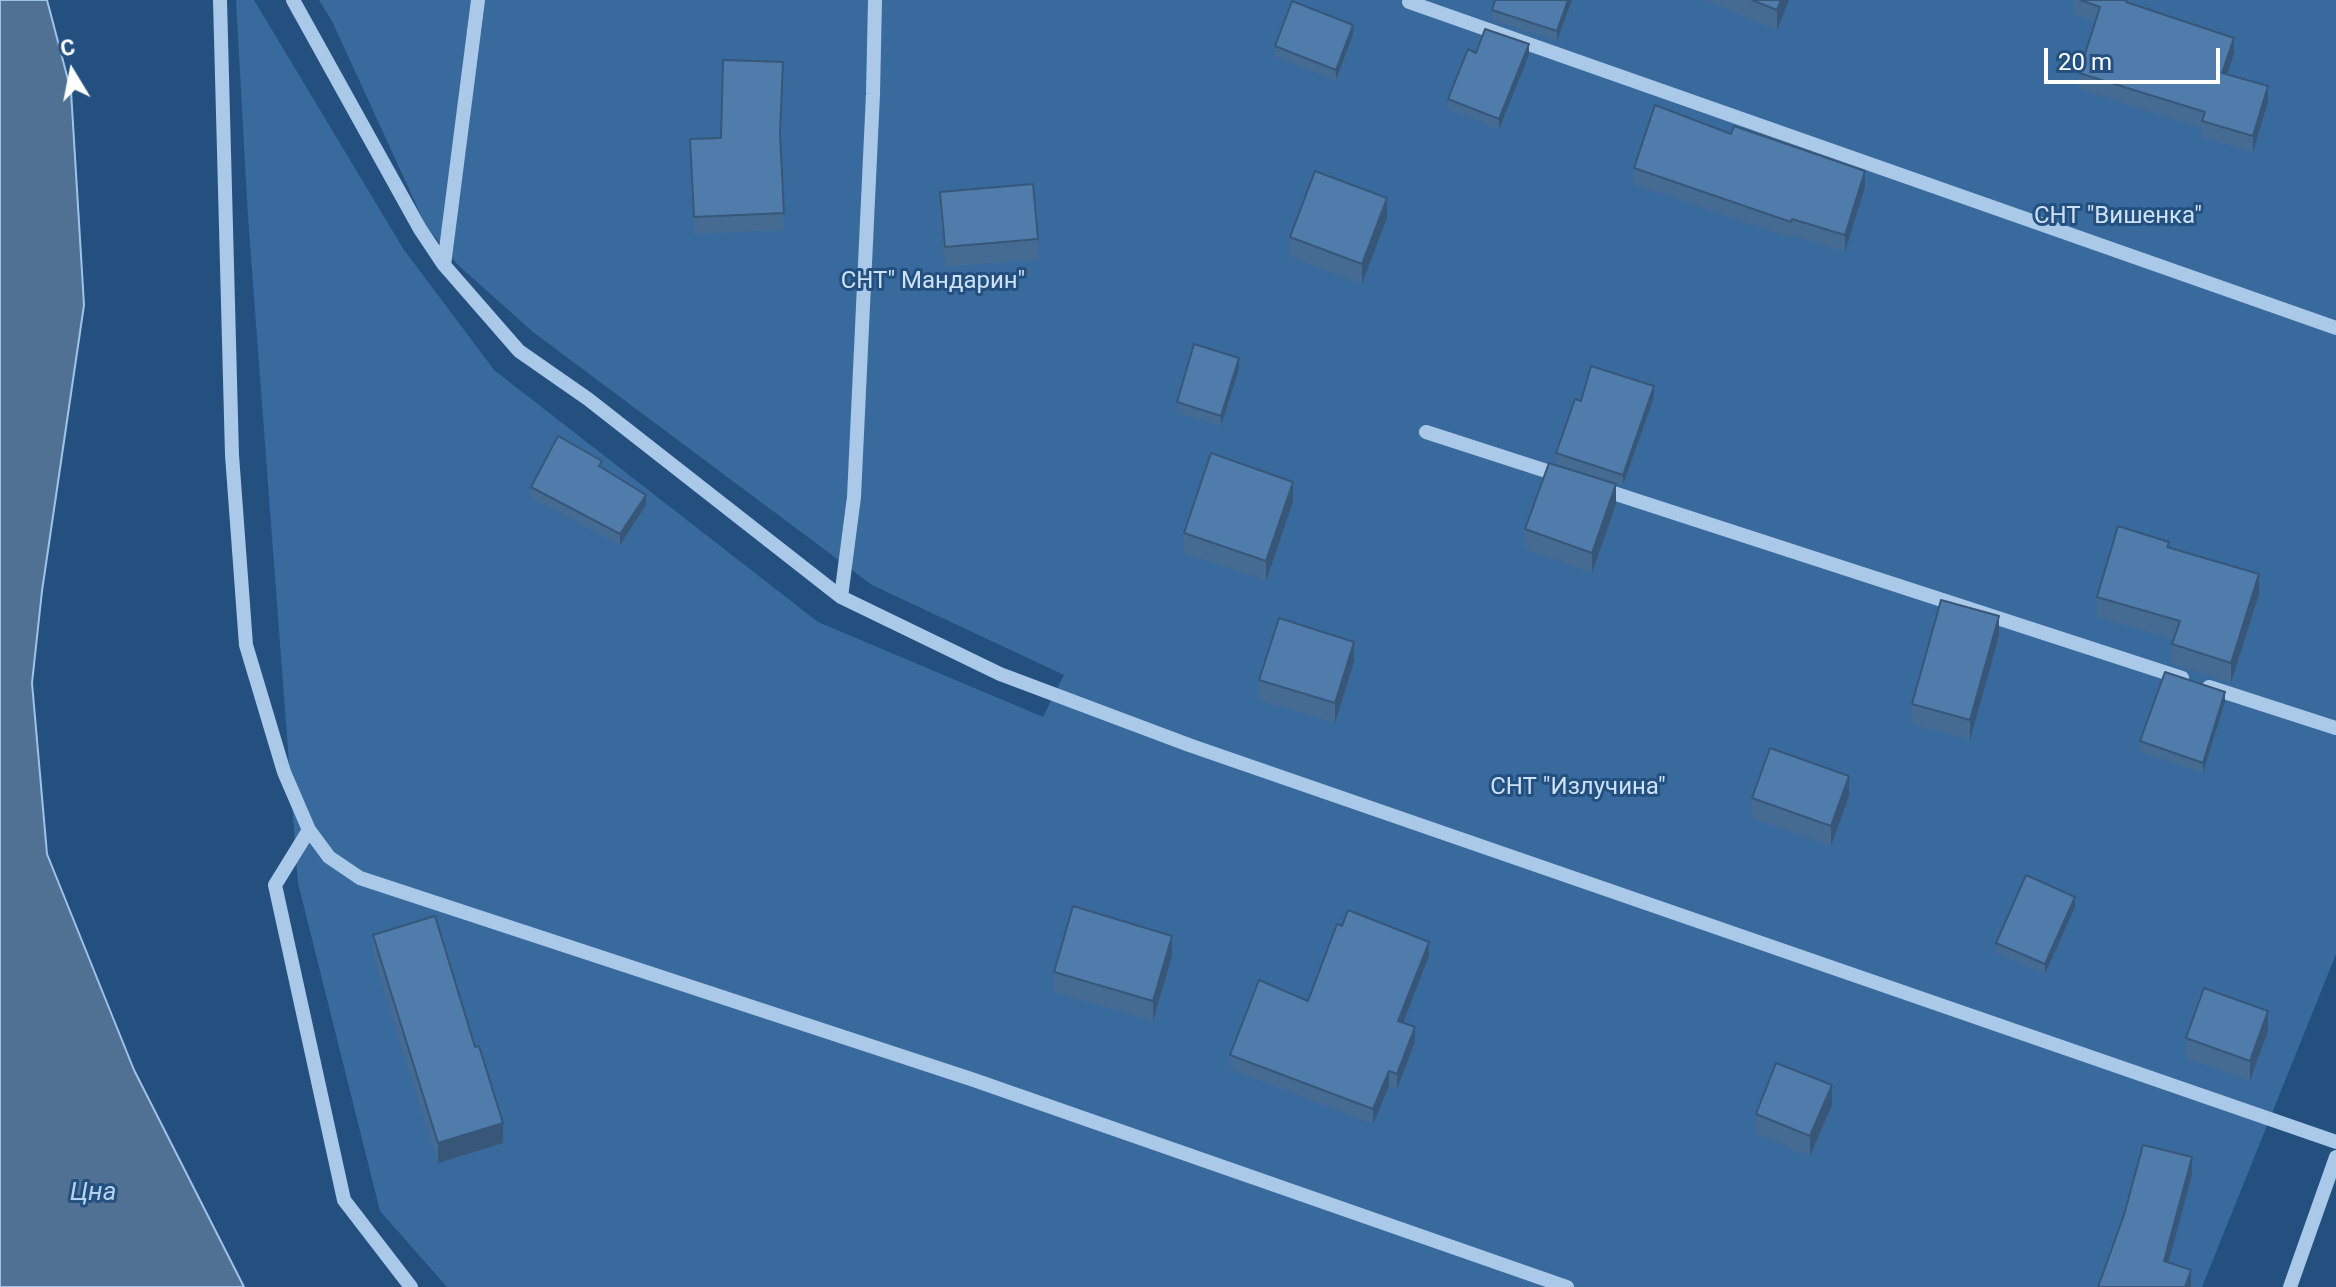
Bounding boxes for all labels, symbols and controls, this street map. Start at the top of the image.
north arrow [32,32,112,112]
scale bar [2048,32,2224,82]
text: С [58,34,77,61]
text: 20 m [2058,48,2112,76]
park label: СНТ "Вишенка" [2034,203,2202,231]
park label: СНТ" Мандарин" [841,268,1025,296]
park label: СНТ "Излучина" [1490,774,1666,802]
water label: Цна [70,1177,116,1209]

